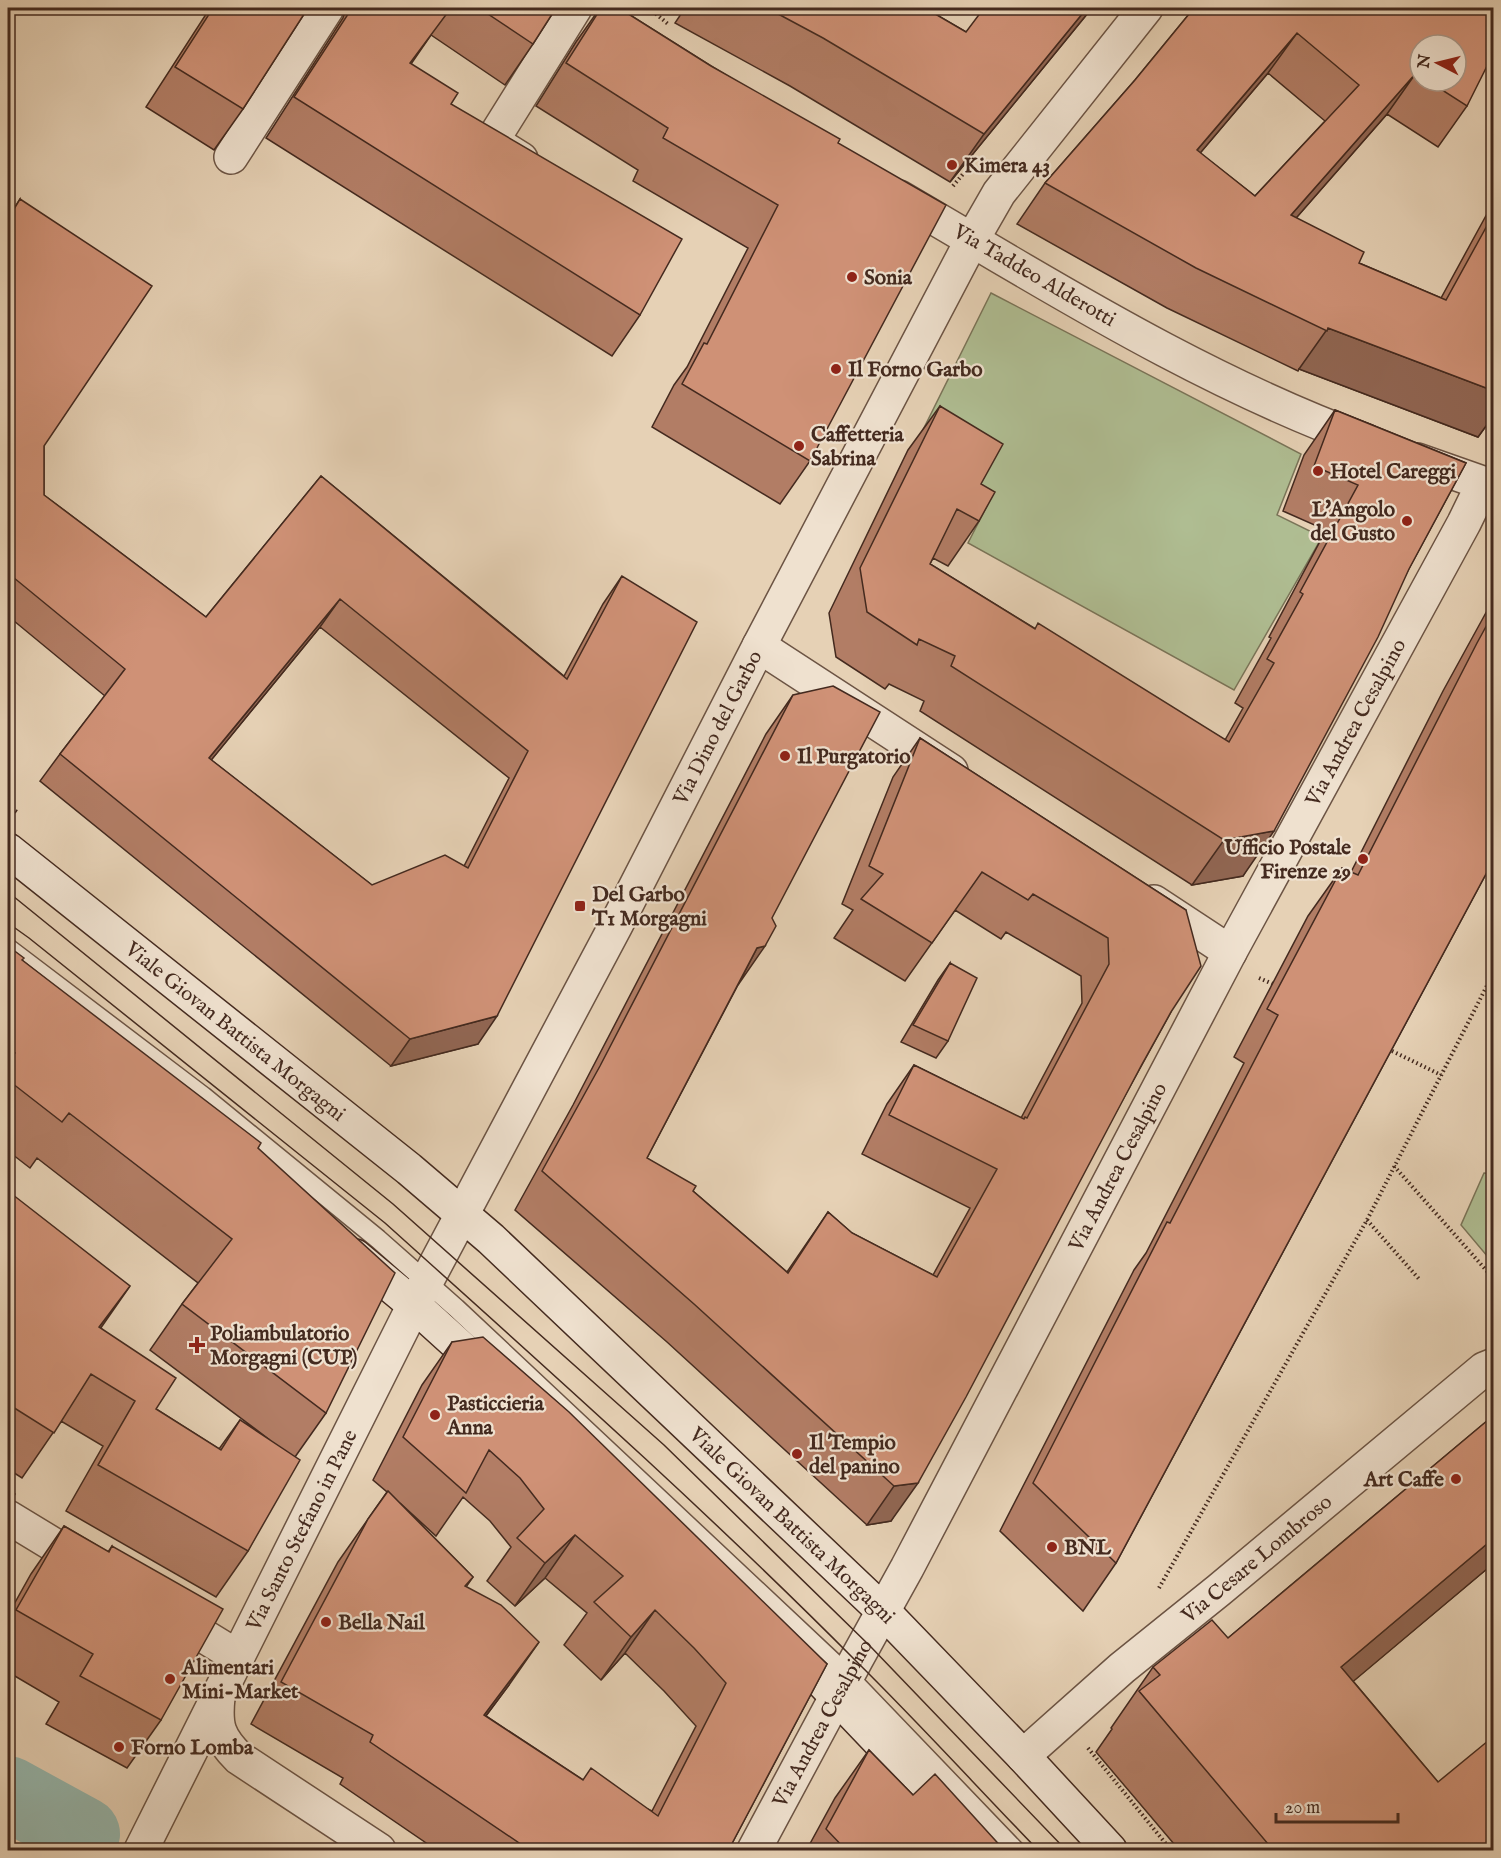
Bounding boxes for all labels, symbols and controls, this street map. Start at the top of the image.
north arrow [1408,33,1468,93]
text: N [1414,53,1436,70]
place label: Kimera 43 [964,153,1050,180]
marker: Kimera 43 [945,158,959,172]
street label: Via Taddeo Alderotti [947,218,1120,334]
place label: Sonia [864,265,913,292]
marker: Sonia [845,270,859,284]
place label: Il Forno Garbo [848,357,983,384]
marker: Il Forno Garbo [829,362,843,376]
place label: Caffetteria Sabrina [811,422,905,473]
marker: Caffetteria Sabrina [792,439,806,453]
place label: Hotel Careggi [1330,459,1456,486]
marker: Hotel Careggi [1311,464,1325,478]
place label: L'Angolo del Gusto [1310,497,1396,548]
marker: L'Angolo del Gusto [1400,514,1414,528]
street label: Via Andrea Cesalpino [1299,635,1413,812]
street label: Via Dino del Garbo [667,646,769,811]
place label: Il Purgatorio [797,744,911,771]
marker: Il Purgatorio [778,749,792,763]
place label: Ufficio Postale Firenze 29 [1223,835,1351,886]
marker: Ufficio Postale Firenze 29 [1356,852,1370,866]
place label: Del Garbo T1 Morgagni [591,882,707,933]
marker: Del Garbo T1 Morgagni [573,899,587,913]
street label: Viale Giovan Battista Morgagni [118,936,351,1128]
street label: Via Andrea Cesalpino [1063,1078,1174,1257]
place label: Poliambulatorio Morgagni (CUP) [210,1321,357,1372]
marker: Poliambulatorio Morgagni (CUP) [188,1336,206,1354]
place label: Pasticcieria Anna [446,1391,545,1442]
marker: Pasticcieria Anna [428,1408,442,1422]
street label: Viale Giovan Battista Morgagni [682,1421,900,1630]
street label: Via Santo Stefano in Pane [240,1425,365,1637]
place label: Il Tempio del panino [809,1430,901,1481]
marker: Il Tempio del panino [790,1447,804,1461]
place label: Art Caffe [1363,1467,1444,1494]
marker: Art Caffe [1449,1472,1463,1486]
street label: Via Cesare Lombroso [1176,1489,1338,1630]
place label: BNL [1064,1535,1112,1562]
marker: BNL [1045,1540,1059,1554]
place label: Bella Nail [338,1610,426,1637]
marker: Bella Nail [319,1615,333,1629]
street label: Via Andrea Cesalpino [767,1635,880,1813]
place label: Alimentari Mini-Market [181,1655,299,1706]
marker: Alimentari Mini-Market [163,1672,177,1686]
place label: Forno Lomba [131,1735,254,1762]
marker: Forno Lomba [112,1740,126,1754]
scale bar [1276,1786,1398,1824]
text: 20 m [1285,1797,1320,1820]

